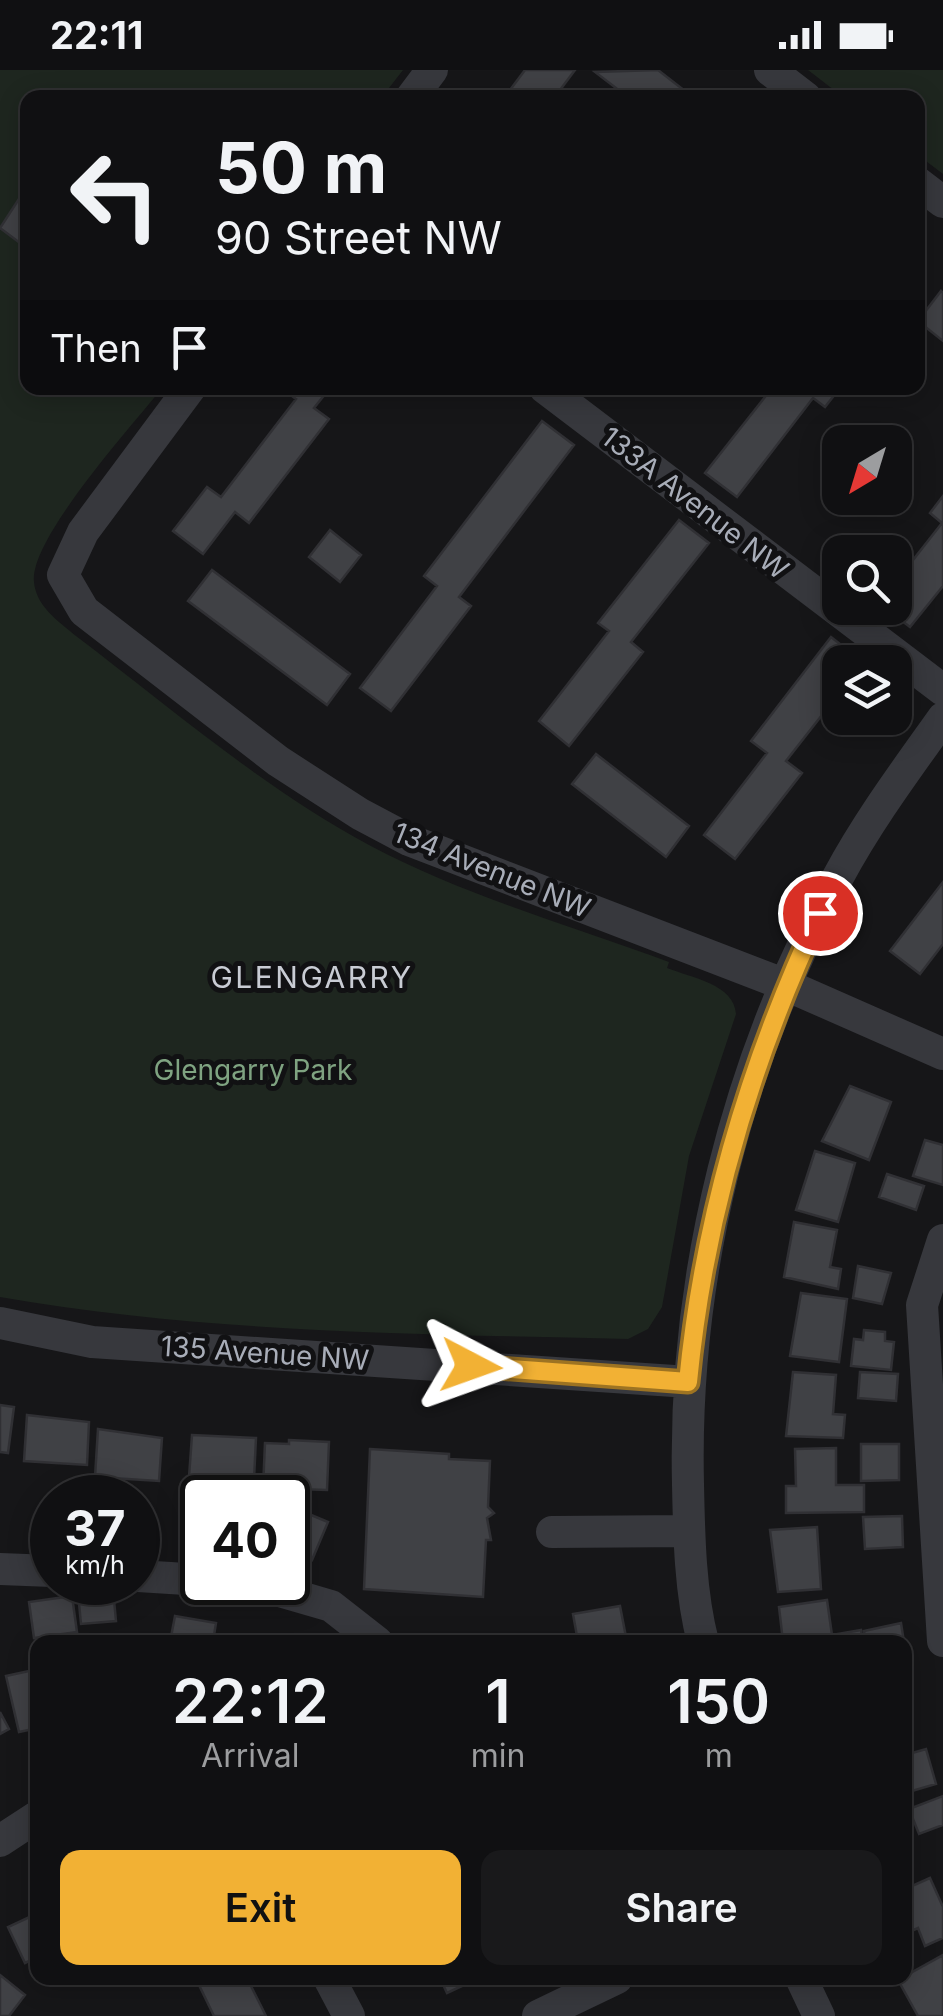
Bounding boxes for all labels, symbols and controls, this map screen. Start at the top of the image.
text: 22:11 [50,12,143,58]
text: 50 m [215,125,387,210]
icon: left [50,130,180,260]
text: 90 Street NW [215,210,502,265]
icon: arrive [162,320,217,375]
text: Then [50,325,142,371]
street label: 133A Avenue NW [595,419,795,587]
north arrow [822,425,912,515]
map controls [822,425,912,735]
button: search [822,535,912,625]
button: layers [822,645,912,735]
street label: 134 Avenue NW [388,815,596,925]
pin [778,871,863,956]
icon: arrive [793,886,848,941]
district label: GLENGARRY [210,959,414,995]
park label: Glengarry Park [154,1053,352,1087]
position arrow [419,1314,523,1418]
street label: 135 Avenue NW [160,1329,370,1377]
speed limit sign: 40 [180,1475,310,1605]
text: 37 [64,1498,126,1558]
text: km/h [65,1550,125,1580]
text: 22:12 [172,1665,329,1737]
text: 1 [485,1665,511,1737]
text: 150 [667,1665,770,1737]
text: Arrival [201,1736,300,1775]
text: min [471,1736,525,1775]
text: m [705,1736,733,1775]
button: Exit [60,1850,461,1965]
button: Share [481,1850,882,1965]

